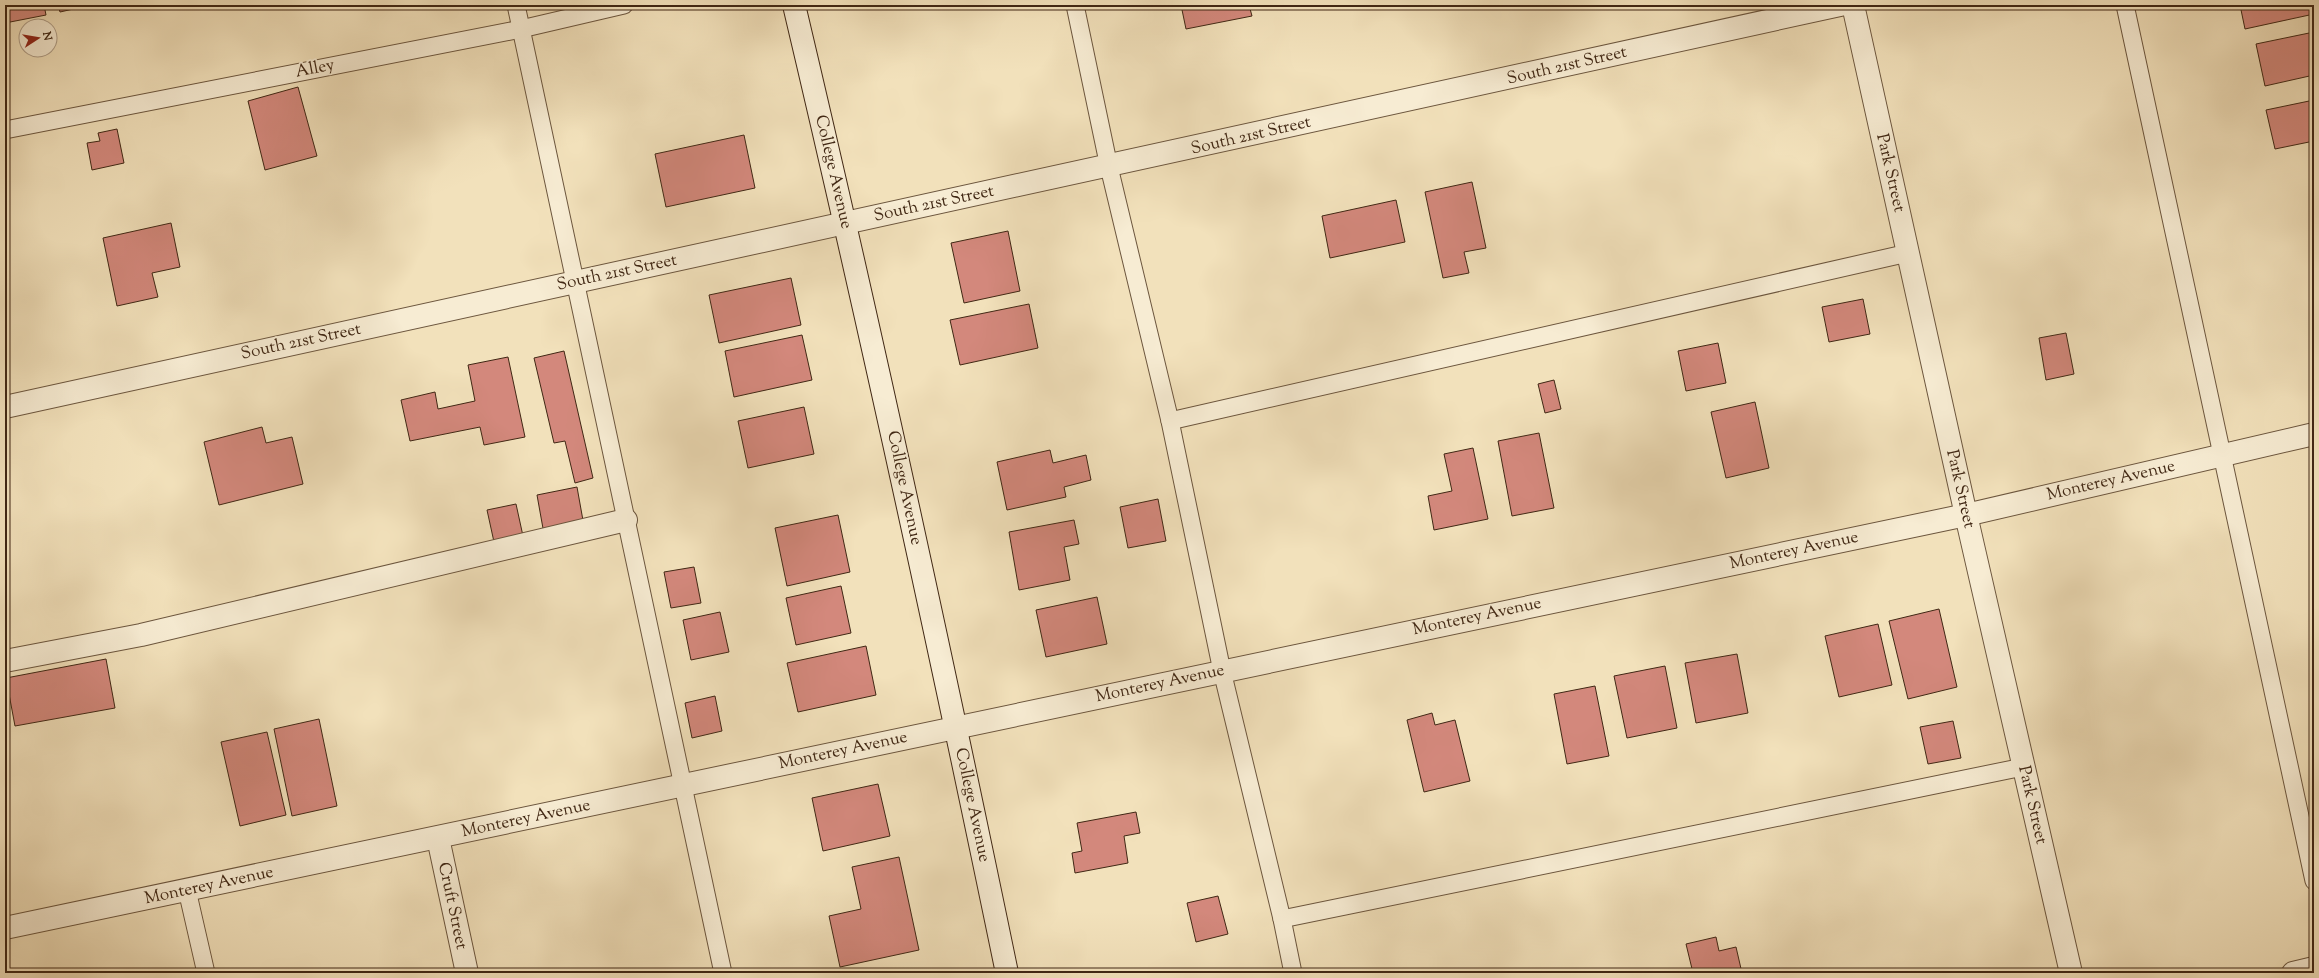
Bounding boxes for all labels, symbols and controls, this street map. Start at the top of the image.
north arrow [18,18,58,58]
text: N [38,29,56,42]
street label: South 21st Street [1505,41,1629,91]
street label: Alley [293,53,337,85]
street label: South 21st Street [1189,111,1313,161]
street label: College Avenue [808,113,858,231]
street label: Park Street [1869,131,1911,215]
street label: South 21st Street [872,180,997,228]
street label: South 21st Street [555,249,680,297]
street label: South 21st Street [239,318,364,366]
street label: College Avenue [880,429,928,547]
street label: Park Street [1939,447,1981,531]
street label: Monterey Avenue [2044,455,2178,507]
street label: Monterey Avenue [1727,526,1861,576]
street label: Monterey Avenue [1410,592,1544,642]
street label: Monterey Avenue [1093,659,1227,709]
street label: Monterey Avenue [776,726,910,776]
street label: College Avenue [948,746,996,864]
street label: Park Street [2011,763,2053,847]
street label: Monterey Avenue [459,794,593,844]
street label: Cruft Street [431,860,473,952]
street label: Monterey Avenue [142,861,276,911]

